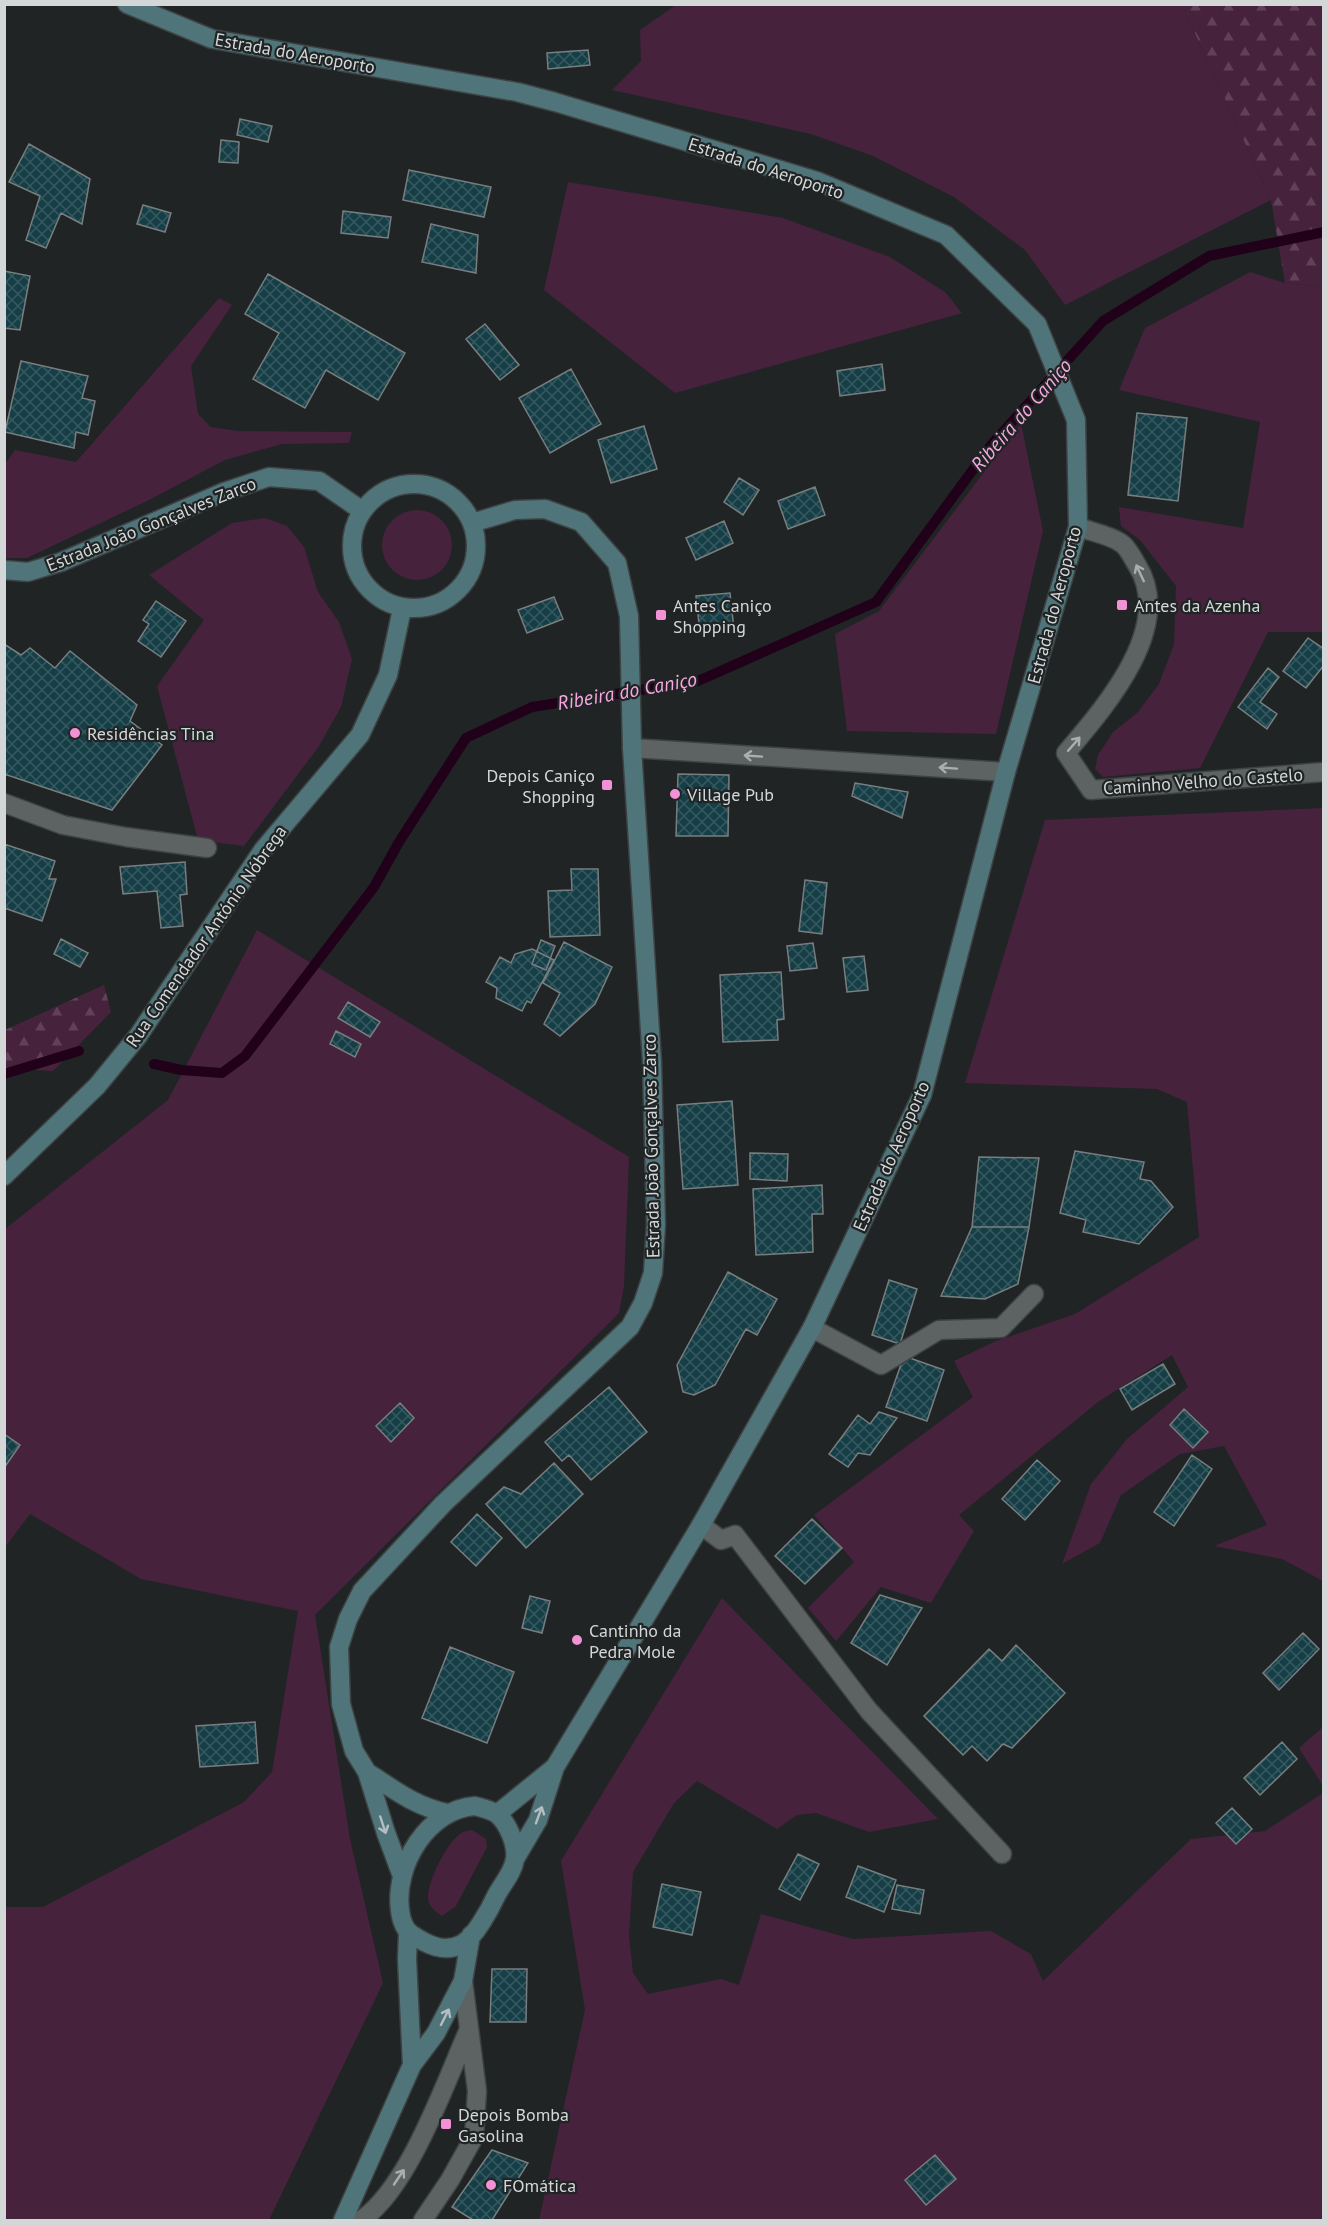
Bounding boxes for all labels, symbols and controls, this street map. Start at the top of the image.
street label: Estrada do Aeroporto [213,28,377,78]
street label: Estrada do Aeroporto [685,132,847,204]
water label: Ribeira do Caniço [965,353,1077,477]
street label: Estrada João Gonçalves Zarco [43,471,259,577]
street label: Estrada do Aeroporto [1022,524,1086,686]
one-way arrow [1134,564,1145,582]
place label: Antes Caniço Shopping [673,594,772,638]
place label: Antes da Azenha [1134,594,1260,617]
marker: Antes da Azenha [1115,598,1129,612]
marker: Antes Caniço Shopping [654,608,668,622]
water label: Ribeira do Caniço [555,666,699,716]
place label: Residências Tina [87,722,214,745]
marker: Residências Tina [68,726,82,740]
one-way arrow [1067,737,1081,752]
one-way arrow [744,750,764,761]
one-way arrow [939,762,959,773]
street label: Caminho Velho do Castelo [1102,763,1304,799]
place label: Depois Caniço Shopping [487,764,595,808]
marker: Depois Caniço Shopping [600,778,614,792]
place label: Village Pub [686,783,774,806]
marker: Village Pub [668,787,682,801]
street label: Rua Comendador António Nóbrega [120,821,292,1051]
street label: Estrada João Gonçalves Zarco [638,1034,664,1258]
street label: Estrada do Aeroporto [848,1077,934,1235]
place label: Cantinho da Pedra Mole [589,1619,681,1663]
marker: Cantinho da Pedra Mole [570,1633,584,1647]
one-way arrow [534,1806,545,1825]
one-way arrow [378,1815,389,1834]
one-way arrow [439,2009,451,2026]
place label: Depois Bomba Gasolina [458,2103,569,2147]
marker: Depois Bomba Gasolina [439,2117,453,2131]
one-way arrow [393,2169,405,2185]
place label: FOmática [503,2174,576,2197]
marker: FOmática [484,2178,498,2192]

